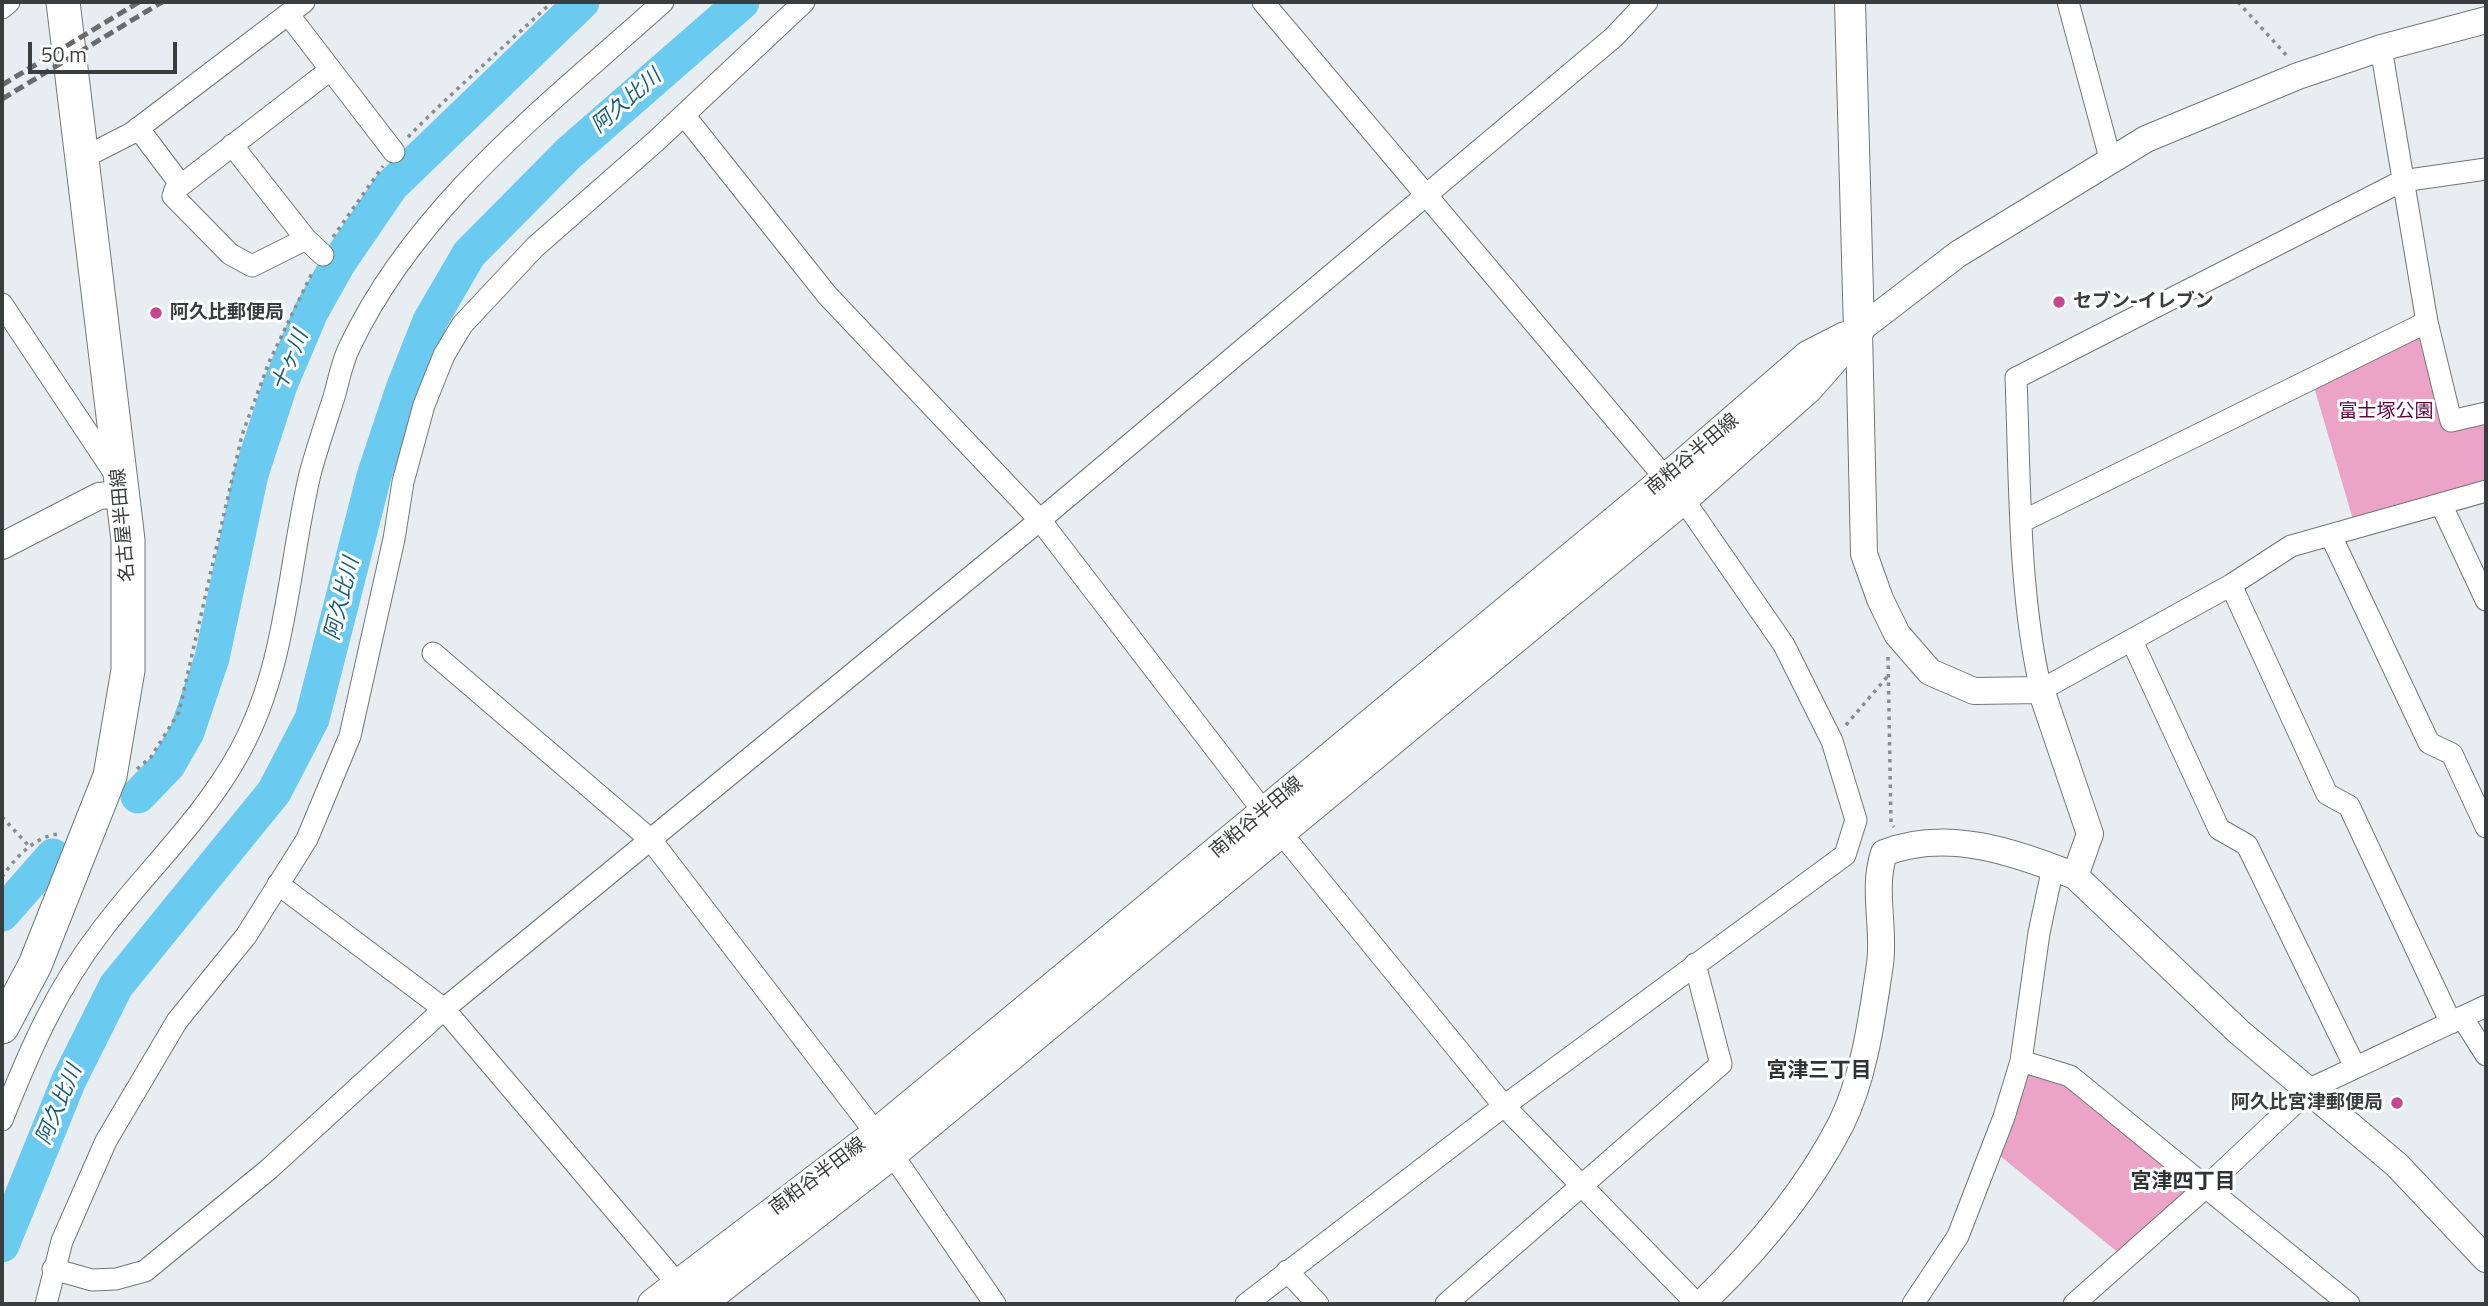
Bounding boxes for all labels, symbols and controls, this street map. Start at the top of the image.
scale bar [32,28,180,72]
text: 50 m [41,38,87,70]
water label: 阿久比川 [587,65,667,139]
place label: セブン-イレブン [2073,291,2214,313]
marker: セブン-イレブン [2051,294,2067,310]
place label: 阿久比郵便局 [170,302,284,324]
marker: 阿久比郵便局 [148,305,164,321]
water label: 十ヶ川 [268,327,314,395]
park label: 富士塚公園 [2339,401,2433,423]
street label: 南粕谷半田線 [1642,410,1744,500]
street label: 名古屋半田線 [108,467,140,583]
water label: 阿久比川 [321,555,365,643]
street label: 南粕谷半田線 [1206,773,1308,863]
district label: 宮津三丁目 [1767,1059,1871,1085]
water label: 阿久比川 [32,1061,88,1149]
place label: 阿久比宮津郵便局 [2231,1092,2383,1114]
marker: 阿久比宮津郵便局 [2389,1095,2405,1111]
street label: 南粕谷半田線 [766,1134,870,1220]
district label: 宮津四丁目 [2131,1170,2235,1196]

